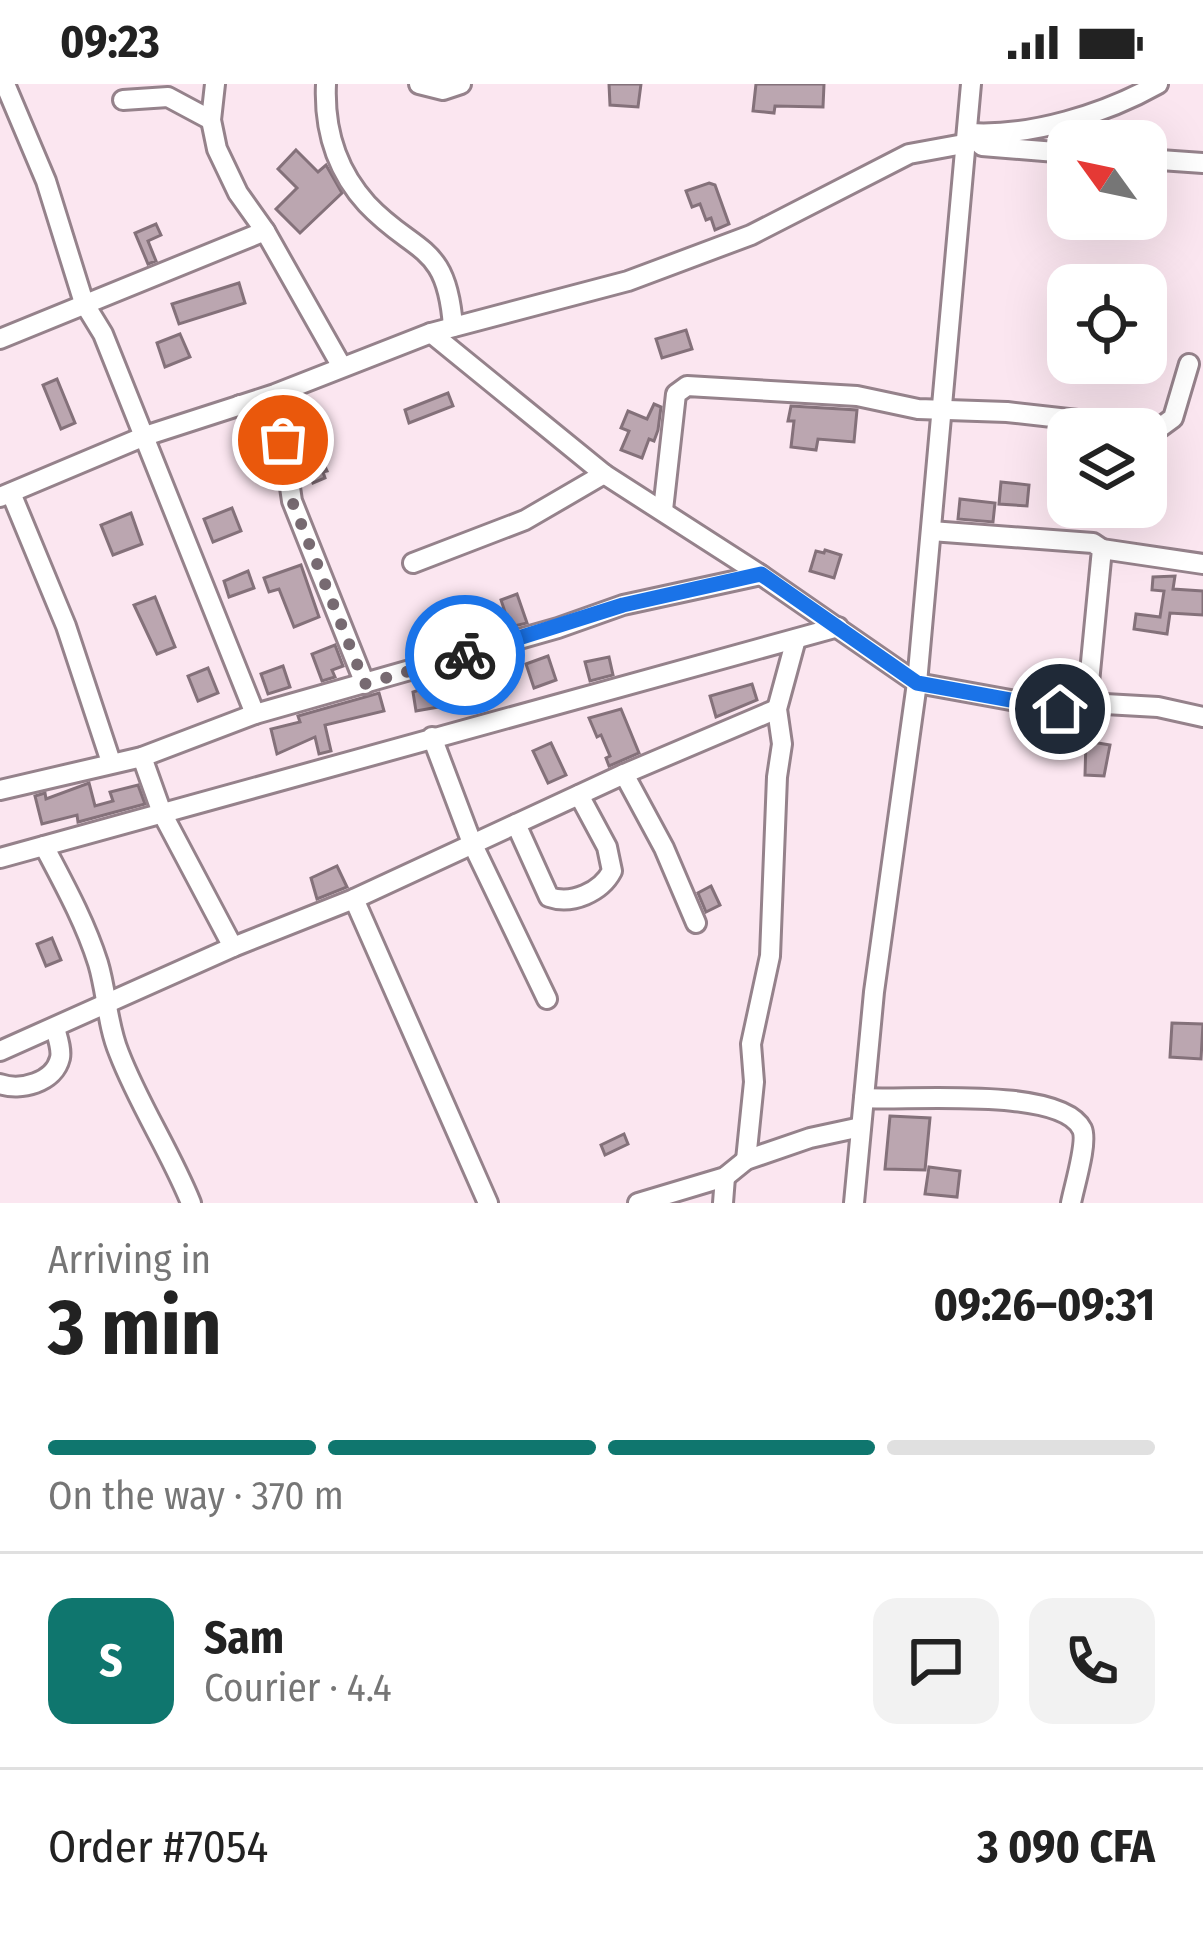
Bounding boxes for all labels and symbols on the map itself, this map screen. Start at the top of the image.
north arrow [1047,120,1167,240]
pin [232,389,334,491]
courier [405,595,525,715]
pin [1009,658,1111,760]

